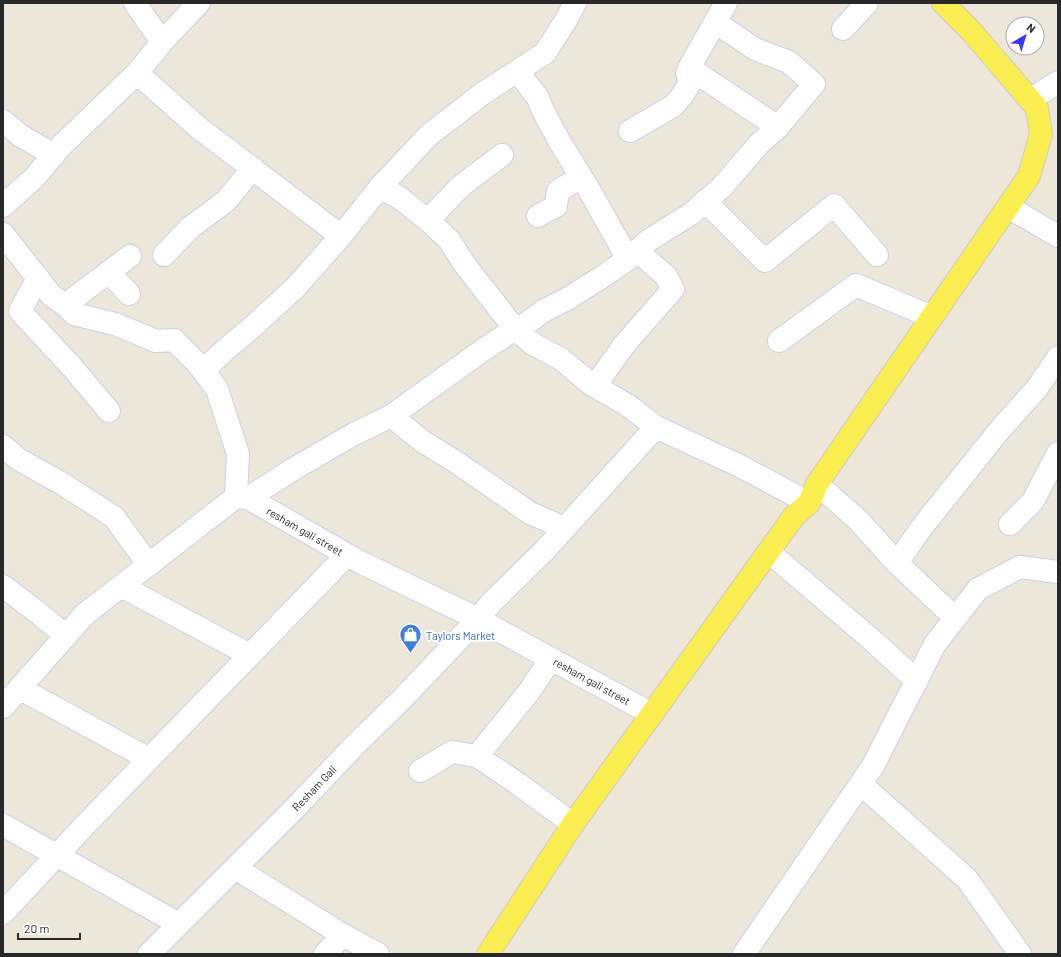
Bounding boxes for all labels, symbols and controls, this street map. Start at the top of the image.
north arrow [1005,16,1045,56]
text: N [1025,20,1038,35]
street label: resham gali street [265,504,345,558]
shop icon: Taylors Market [397,622,423,655]
place label: Taylors Market [426,629,495,642]
street label: resham gali street [551,655,633,707]
street label: Resham Gali [289,762,339,813]
scale bar [18,915,80,941]
text: 20 m [24,921,50,935]

